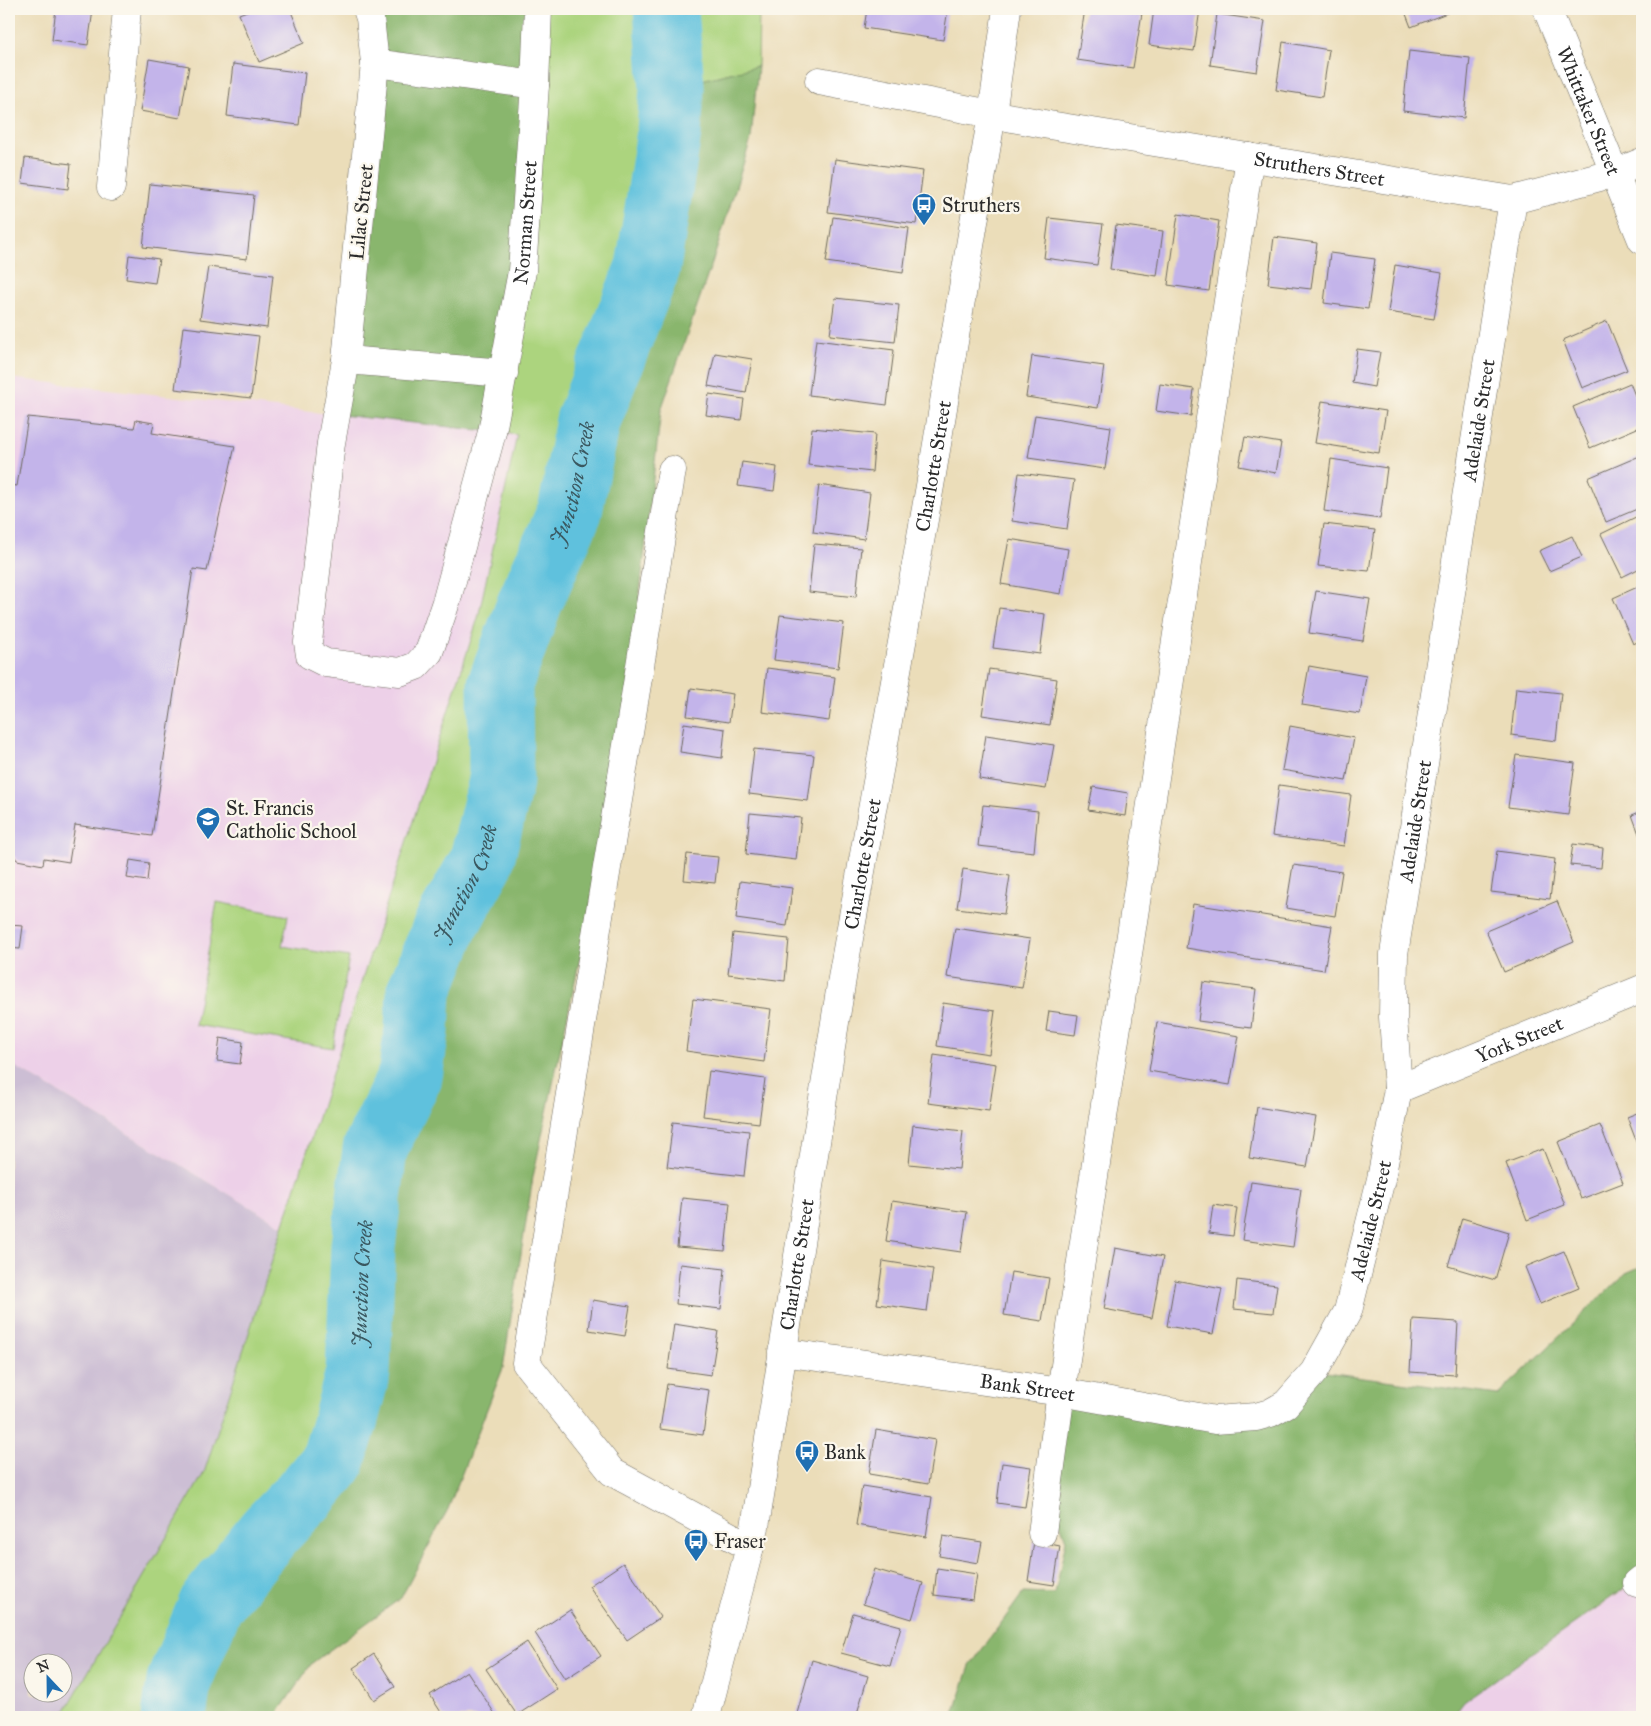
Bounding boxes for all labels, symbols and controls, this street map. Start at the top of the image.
street label: Whittaker Street [1552,43,1626,179]
street label: Struthers Street [1252,146,1387,191]
street label: Norman Street [508,160,542,287]
street label: Lilac Street [344,163,378,261]
bus stop icon: Struthers [911,192,937,226]
place label: Struthers [942,193,1020,217]
street label: Adelaide Street [1457,357,1500,484]
street label: Charlotte Street [910,399,956,534]
water label: Junction Creek [543,418,601,550]
street label: Adelaide Street [1393,758,1436,885]
place label: St. Francis Catholic School [226,796,357,843]
street label: Charlotte Street [839,796,886,931]
school or university icon: St. Francis Catholic School [195,806,221,840]
water label: Junction Creek [427,821,503,946]
street label: York Street [1472,1011,1566,1068]
street label: Adelaide Street [1344,1158,1396,1284]
street label: Charlotte Street [774,1197,819,1332]
water label: Junction Creek [346,1218,379,1348]
street label: Bank Street [978,1369,1077,1406]
bus stop icon: Bank [794,1439,820,1473]
place label: Bank [824,1440,866,1464]
bus stop icon: Fraser [683,1528,709,1562]
place label: Fraser [714,1529,766,1553]
north arrow [22,1654,72,1704]
text: N [35,1656,52,1677]

